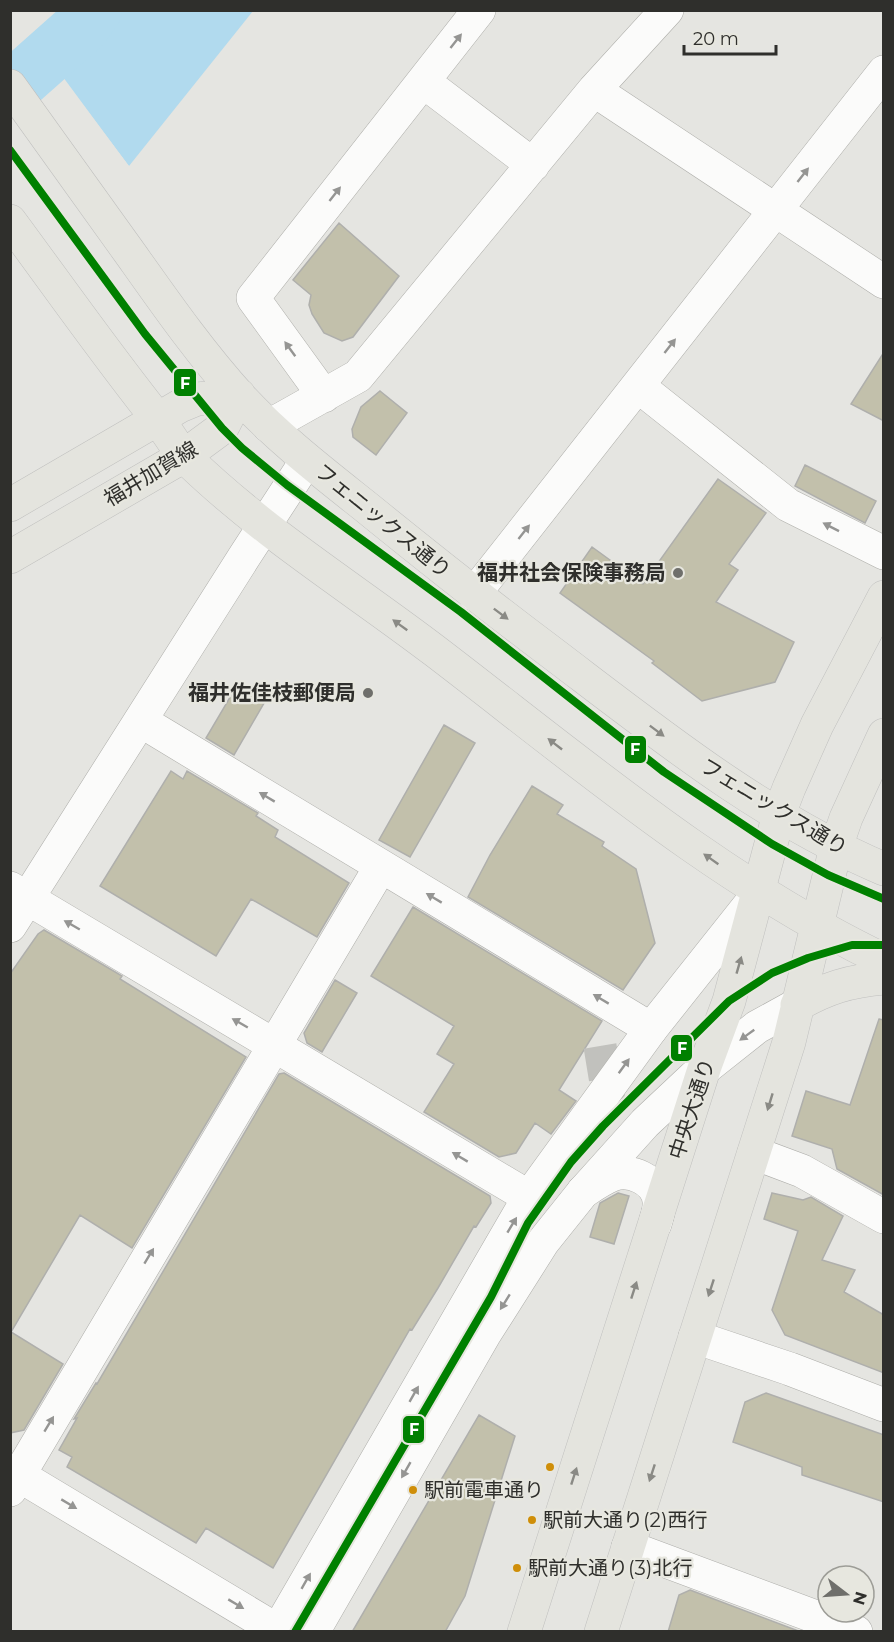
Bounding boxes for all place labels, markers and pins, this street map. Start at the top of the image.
place label: 福井社会保険事務局 [477,560,666,585]
marker: 福井社会保険事務局 [671,566,685,580]
place label: 福井佐佳枝郵便局 [188,680,356,705]
marker: 福井佐佳枝郵便局 [361,686,375,700]
unlabelled marker [544,1461,556,1473]
place label: 駅前電車通り [424,1478,544,1502]
marker: 駅前電車通り [407,1484,419,1496]
place label: 駅前大通り(2)西行 [543,1508,708,1532]
marker: 駅前大通り(2)西行 [526,1514,538,1526]
place label: 駅前大通り(3)北行 [528,1556,692,1580]
marker: 駅前大通り(3)北行 [511,1562,523,1574]

